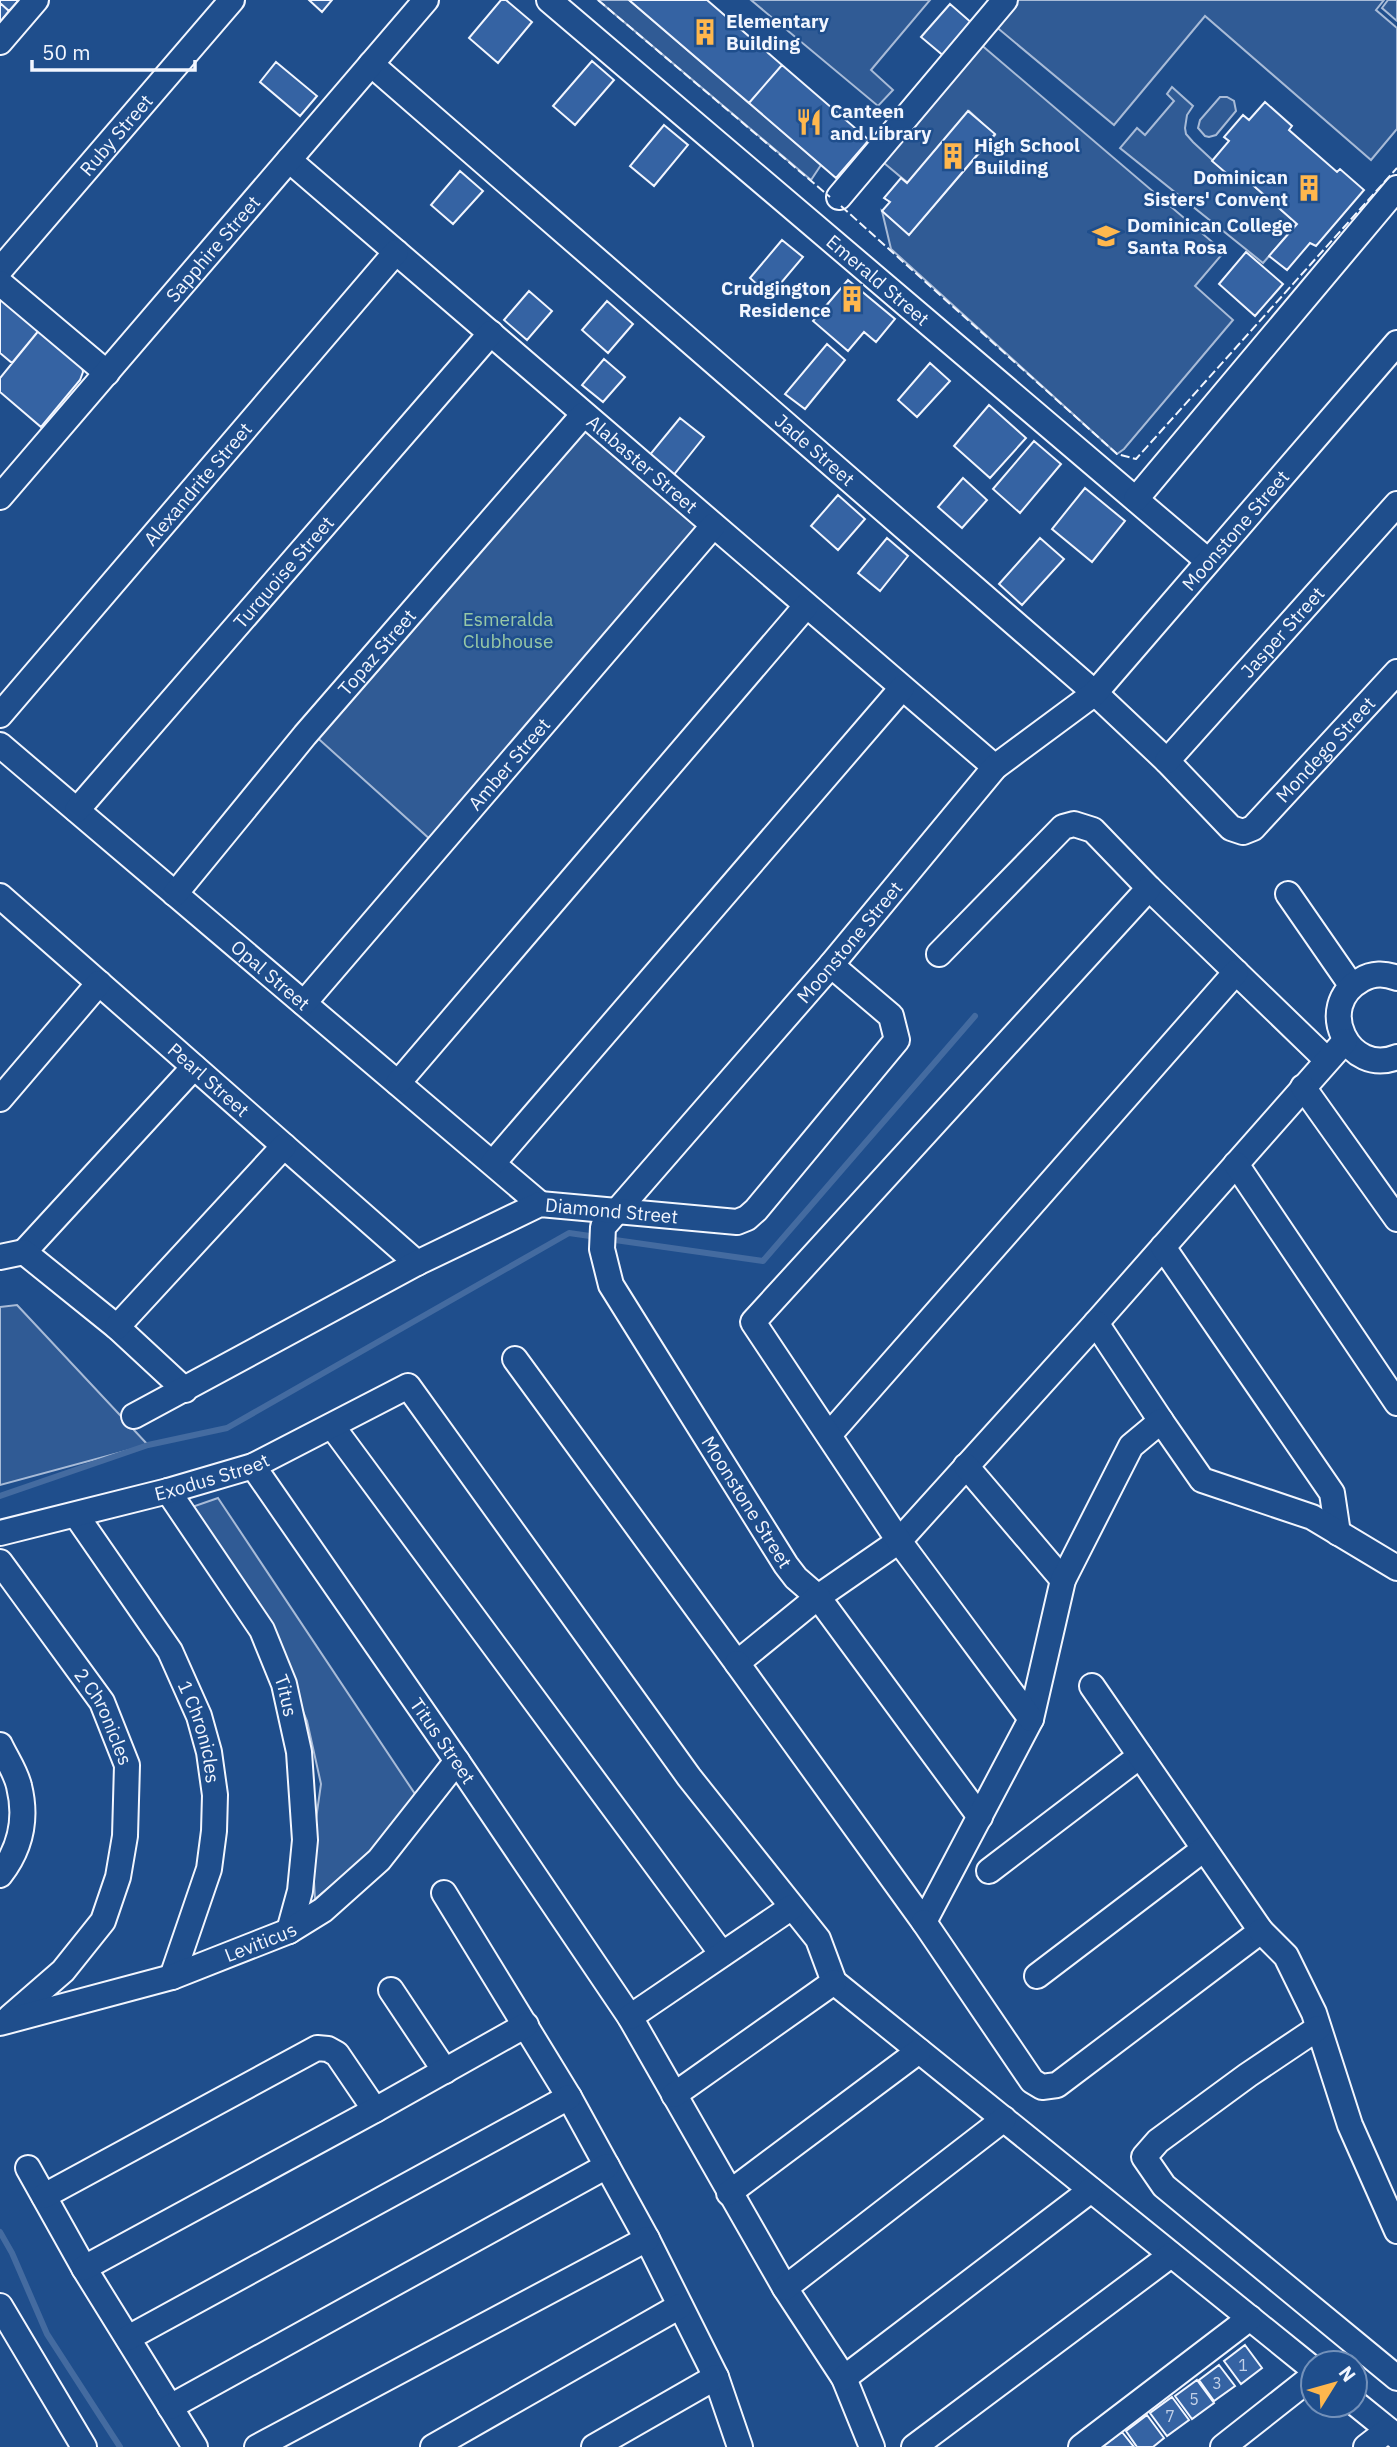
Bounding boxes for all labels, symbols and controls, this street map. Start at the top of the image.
place label: Elementary Building [726,9,830,55]
building icon: Elementary Building [690,17,720,47]
scale bar [32,28,194,72]
text: 50 m [42,38,91,66]
street label: Ruby Street [74,89,158,181]
place label: Canteen and Library [830,99,932,145]
restaurant icon: Canteen and Library [794,107,824,137]
place label: High School Building [974,133,1080,179]
building icon: High School Building [938,141,968,171]
place label: Dominican Sisters' Convent [1143,165,1288,211]
building icon: Dominican Sisters' Convent [1294,173,1324,203]
street label: Sapphire Street [160,191,265,307]
place label: Dominican College Santa Rosa [1127,213,1293,259]
school or university icon: Dominican College Santa Rosa [1091,221,1121,251]
street label: Emerald Street [821,229,934,331]
place label: Crudgington Residence [721,276,831,322]
building icon: Crudgington Residence [837,284,867,314]
street label: Jade Street [770,408,860,491]
street label: Alabaster Street [582,410,703,518]
street label: Alexandrite Street [138,417,257,551]
street label: Moonstone Street [1177,465,1294,596]
street label: Turquoise Street [228,511,339,633]
street label: Jasper Street [1235,582,1329,683]
street label: Topaz Street [333,604,421,700]
park label: Esmeralda Clubhouse [463,607,553,653]
street label: Mondego Street [1271,692,1380,807]
street label: Amber Street [463,713,555,815]
street label: Moonstone Street [791,876,907,1008]
street label: Opal Street [226,935,315,1015]
street label: Pearl Street [163,1037,254,1122]
street label: Diamond Street [544,1193,679,1229]
street label: Moonstone Street [697,1431,797,1573]
street label: Exodus Street [152,1448,273,1506]
street label: 2 Chronicles [69,1663,138,1769]
street label: Titus [269,1671,303,1719]
street label: 1 Chronicles [173,1677,225,1785]
street label: Titus Street [405,1693,481,1788]
street label: Leviticus [221,1917,301,1967]
north arrow [1299,2349,1369,2419]
house number: 1 [1238,2355,1248,2375]
text: N [1334,2361,1361,2386]
house number: 3 [1212,2373,1222,2393]
house number: 5 [1189,2389,1199,2409]
house number: 7 [1165,2406,1175,2426]

